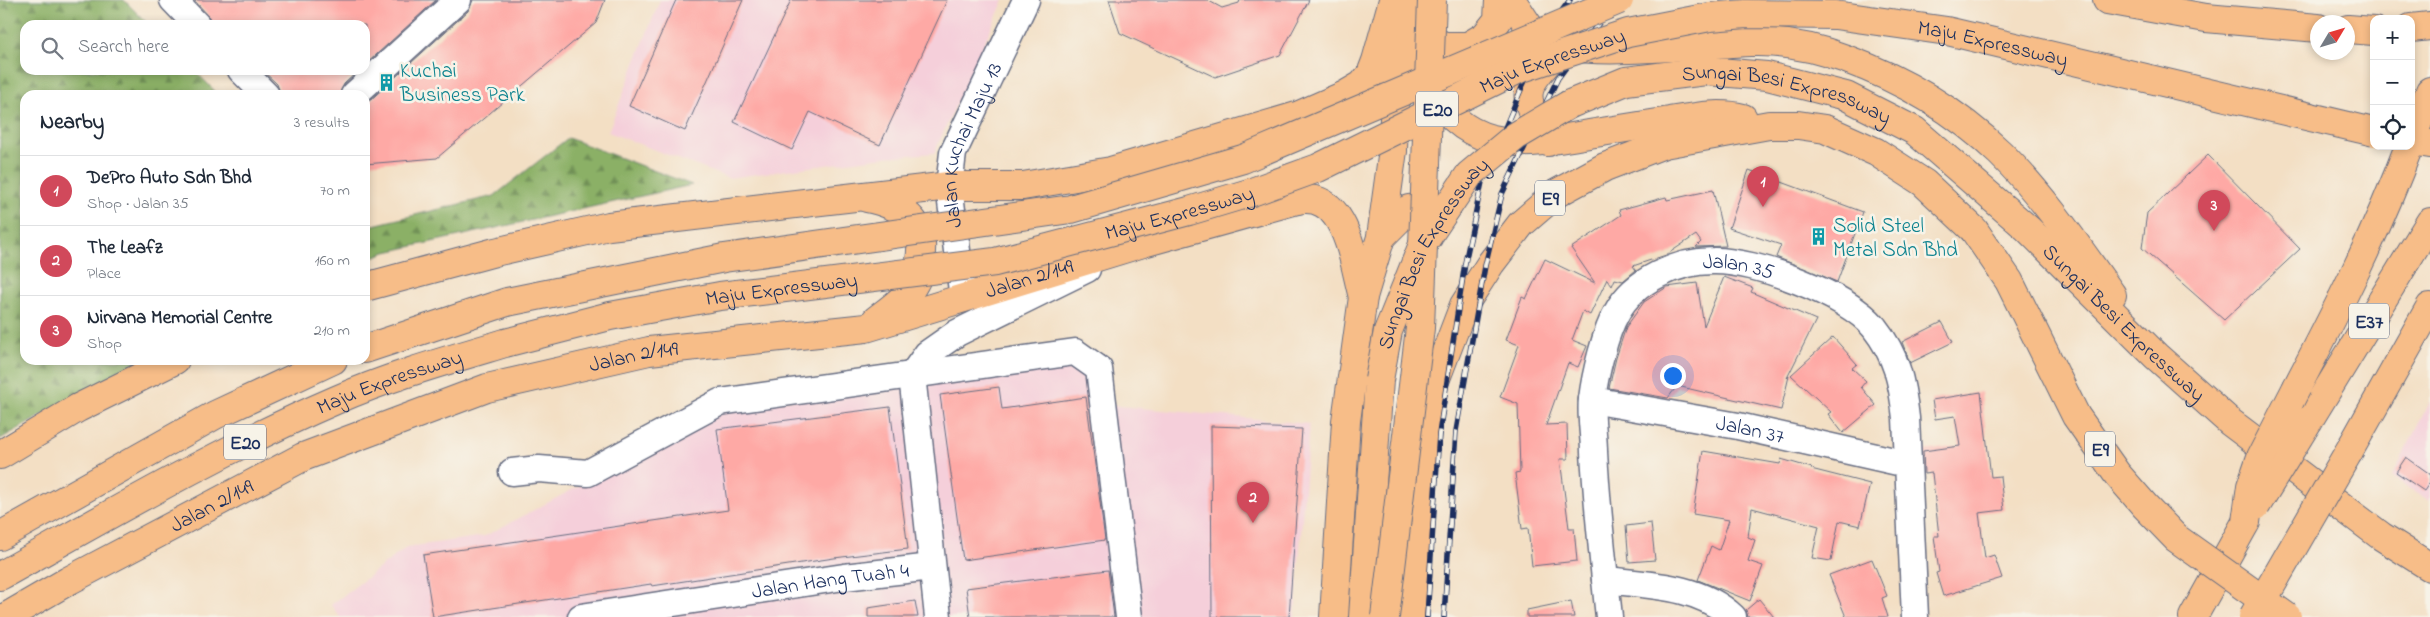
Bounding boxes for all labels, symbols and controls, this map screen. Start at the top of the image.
street label: Maju Expressway [1916,14,2071,78]
north arrow [2310,15,2355,60]
map controls [2370,15,2415,150]
button: + [2370,15,2415,60]
search box [20,20,370,75]
street label: Maju Expressway [1475,22,1630,103]
icon: search [38,34,66,62]
text: Search here [78,34,169,61]
place label: Kuchai Business Park [399,57,526,111]
street label: Jalan Kuchai Maju 13 [936,58,1011,230]
street label: Sungai Besi Expressway [1680,58,1896,135]
button: − [2370,60,2415,105]
building icon: Kuchai Business Park [376,72,396,92]
road number: E20 [1416,92,1458,126]
button: locate [2370,105,2415,150]
text: Nearby [40,108,104,138]
text: 3 results [294,111,350,135]
street label: Sungai Besi Expressway [1372,151,1498,352]
text: DePro Auto Sdn Bhd [87,165,252,192]
pin: 1 [1747,166,1779,207]
text: 1 [53,179,59,203]
text: 70 m [320,179,350,203]
street label: Maju Expressway [1102,179,1258,249]
road number: E9 [1535,180,1565,216]
pin: 3 [2198,190,2230,231]
text: Shop · Jalan 35 [87,192,189,216]
place label: Solid Steel Metal Sdn Bhd [1833,212,1958,266]
building icon: Solid Steel Metal Sdn Bhd [1809,227,1829,247]
text: The Leafz [87,235,163,262]
street label: Sungai Besi Expressway [2034,238,2211,412]
street label: Jalan 35 [1702,248,1777,289]
text: 2 [52,249,60,273]
text: 160 m [315,249,350,273]
street label: Jalan 2/149 [982,252,1078,307]
text: Place [87,262,121,286]
street label: Maju Expressway [703,266,860,315]
road number: E37 [2349,304,2389,338]
text: Nirvana Memorial Centre [87,305,272,332]
text: 3 [53,319,59,343]
text: 210 m [314,319,350,343]
text: Shop [87,332,122,356]
street label: Jalan 2/149 [586,335,681,381]
street label: Maju Expressway [312,343,467,424]
your location [1660,363,1686,389]
street label: Jalan 37 [1713,409,1787,453]
road number: E20 [224,424,266,460]
road number: E9 [2085,432,2115,466]
street label: Jalan 2/149 [165,472,260,541]
pin: 2 [1237,482,1269,523]
street label: Jalan Hang Tuah 4 [750,557,911,608]

